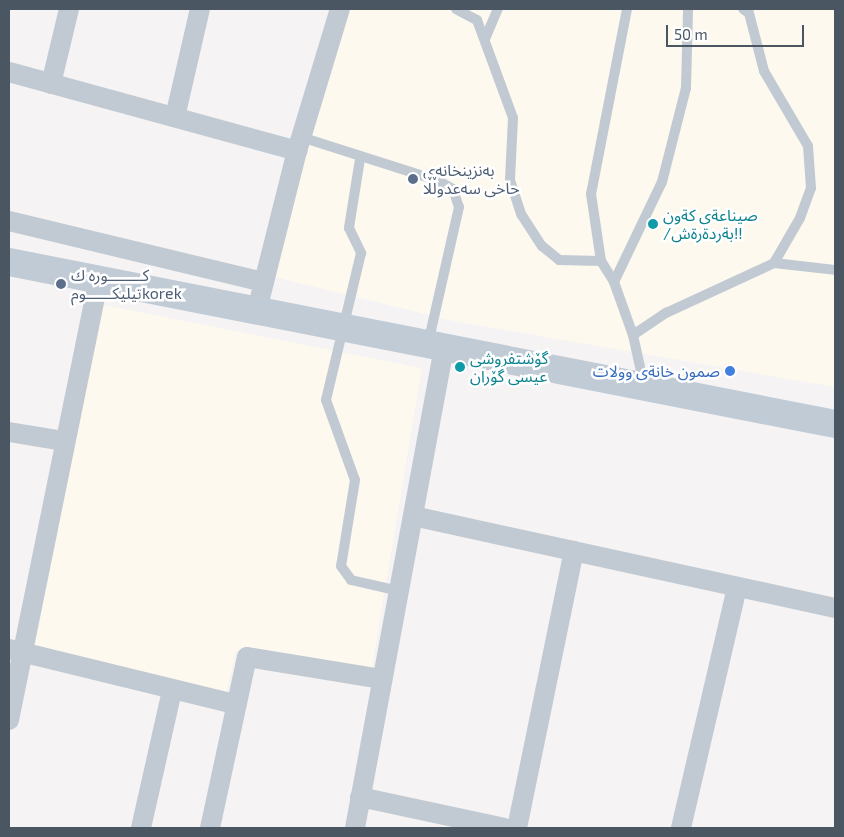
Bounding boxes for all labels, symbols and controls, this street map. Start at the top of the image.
scale bar [669,15,806,47]
text: 50 m [674,25,708,43]
place label: بەنزینخانەی حاخی سەعدوڵڵا [423,160,520,198]
marker: بەنزینخانەی حاخی سەعدوڵڵا [407,173,419,185]
place label: صيناعةى كةون /بةردةرةش!! [663,205,758,243]
marker: صيناعةى كةون /بةردةرةش!! [647,218,659,230]
place label: كــــــــوره ك تیلیكــــــومkorek [71,265,182,303]
marker: كــــــــوره ك تیلیكــــــومkorek [55,278,67,290]
place label: گۆشتفروشی عیسی گۆران [470,348,548,386]
marker: گۆشتفروشی عیسی گۆران [454,361,466,373]
place label: صمون خانةی وولات [593,361,720,381]
marker: صمون خانةی وولات [724,365,736,377]

